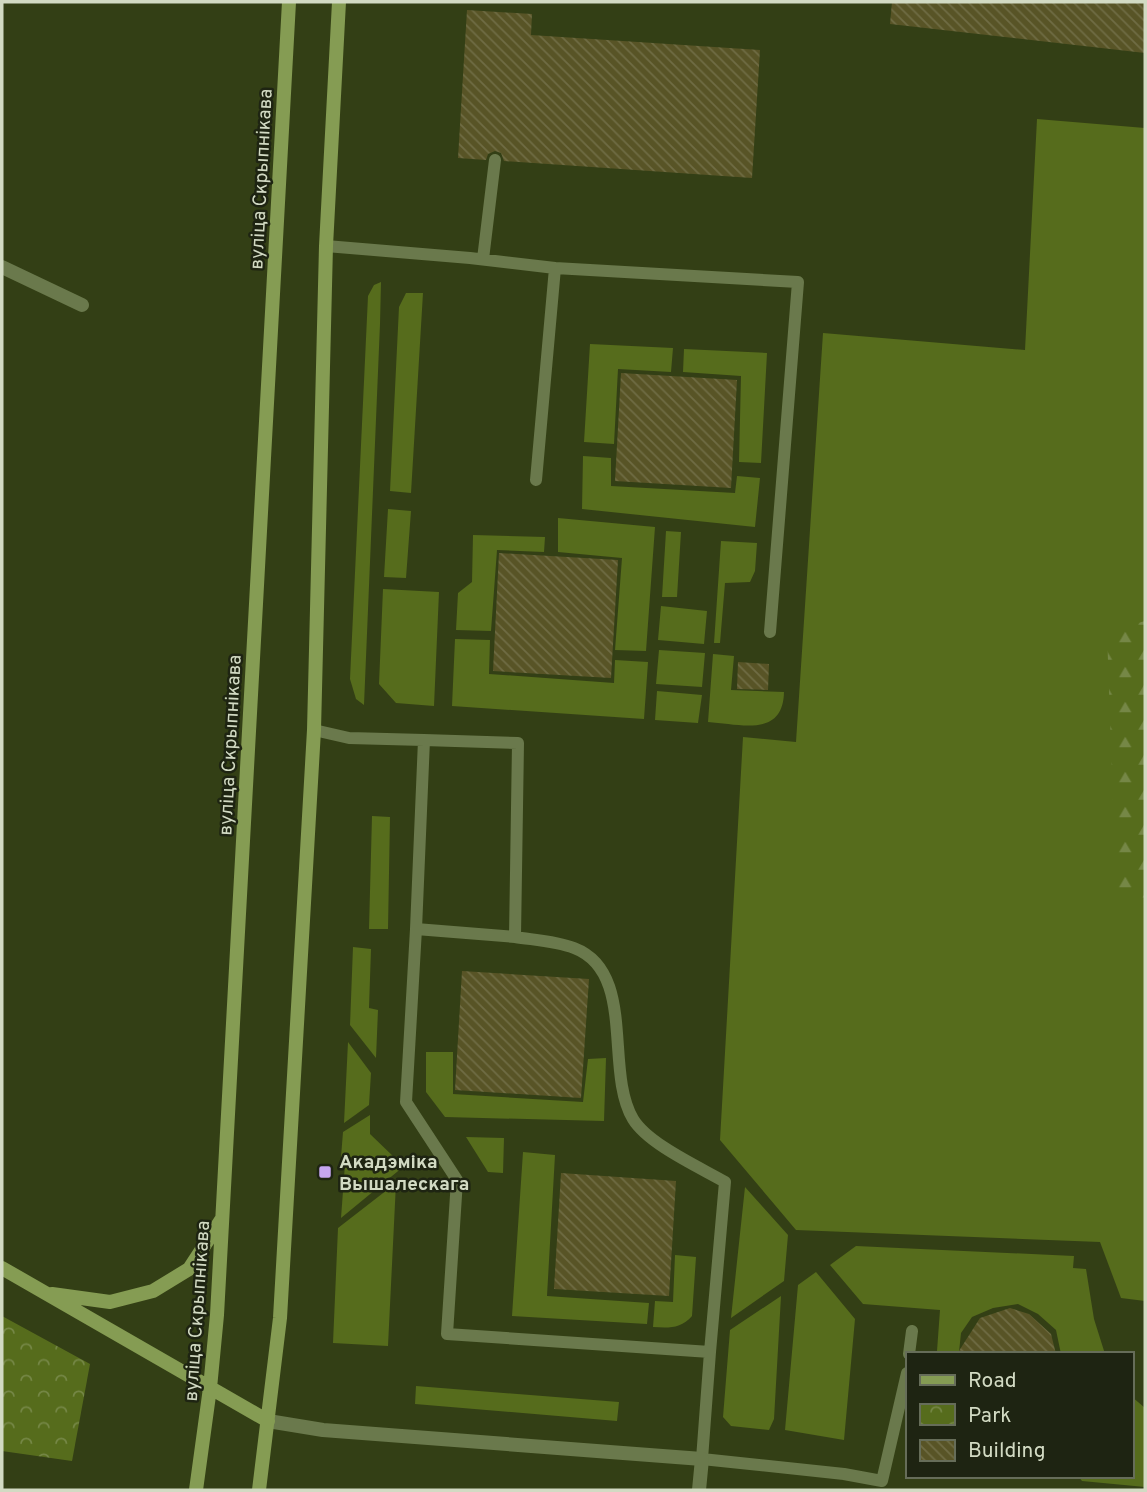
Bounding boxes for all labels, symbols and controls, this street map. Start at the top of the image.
street label: вуліца Скрыпнікава [245,88,279,270]
street label: вуліца Скрыпнікава [214,654,248,836]
place label: Акадэміка Вышалескага [339,1151,469,1197]
marker: Акадэміка Вышалескага [317,1164,333,1180]
street label: вуліца Скрыпнікава [180,1220,216,1402]
legend [906,1352,1133,1478]
text: Road [968,1368,1017,1395]
text: Park [968,1403,1011,1430]
text: Building [968,1438,1046,1465]

